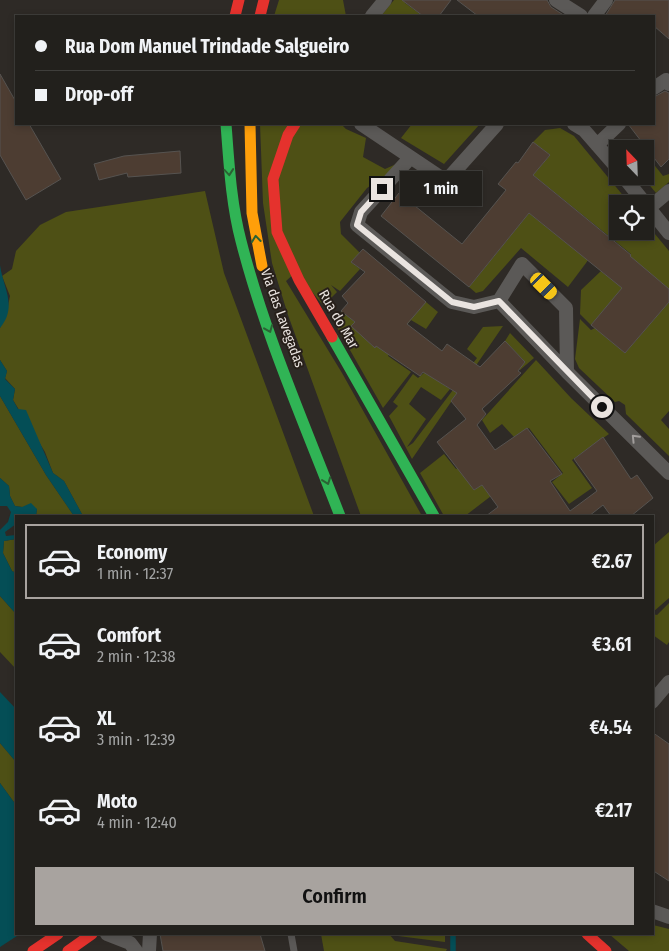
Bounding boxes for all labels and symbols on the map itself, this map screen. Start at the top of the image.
north arrow [609,140,654,185]
one-way arrow [224,169,235,177]
callout: 1 min [400,172,482,206]
route end [371,178,393,200]
one-way arrow [251,234,262,242]
street label: Via das Lavegadas [257,267,308,370]
car [528,270,559,302]
street label: Rua do Mar [315,287,362,352]
one-way arrow [263,324,274,333]
route start [591,396,613,418]
one-way arrow [632,435,641,444]
one-way arrow [321,476,331,485]

